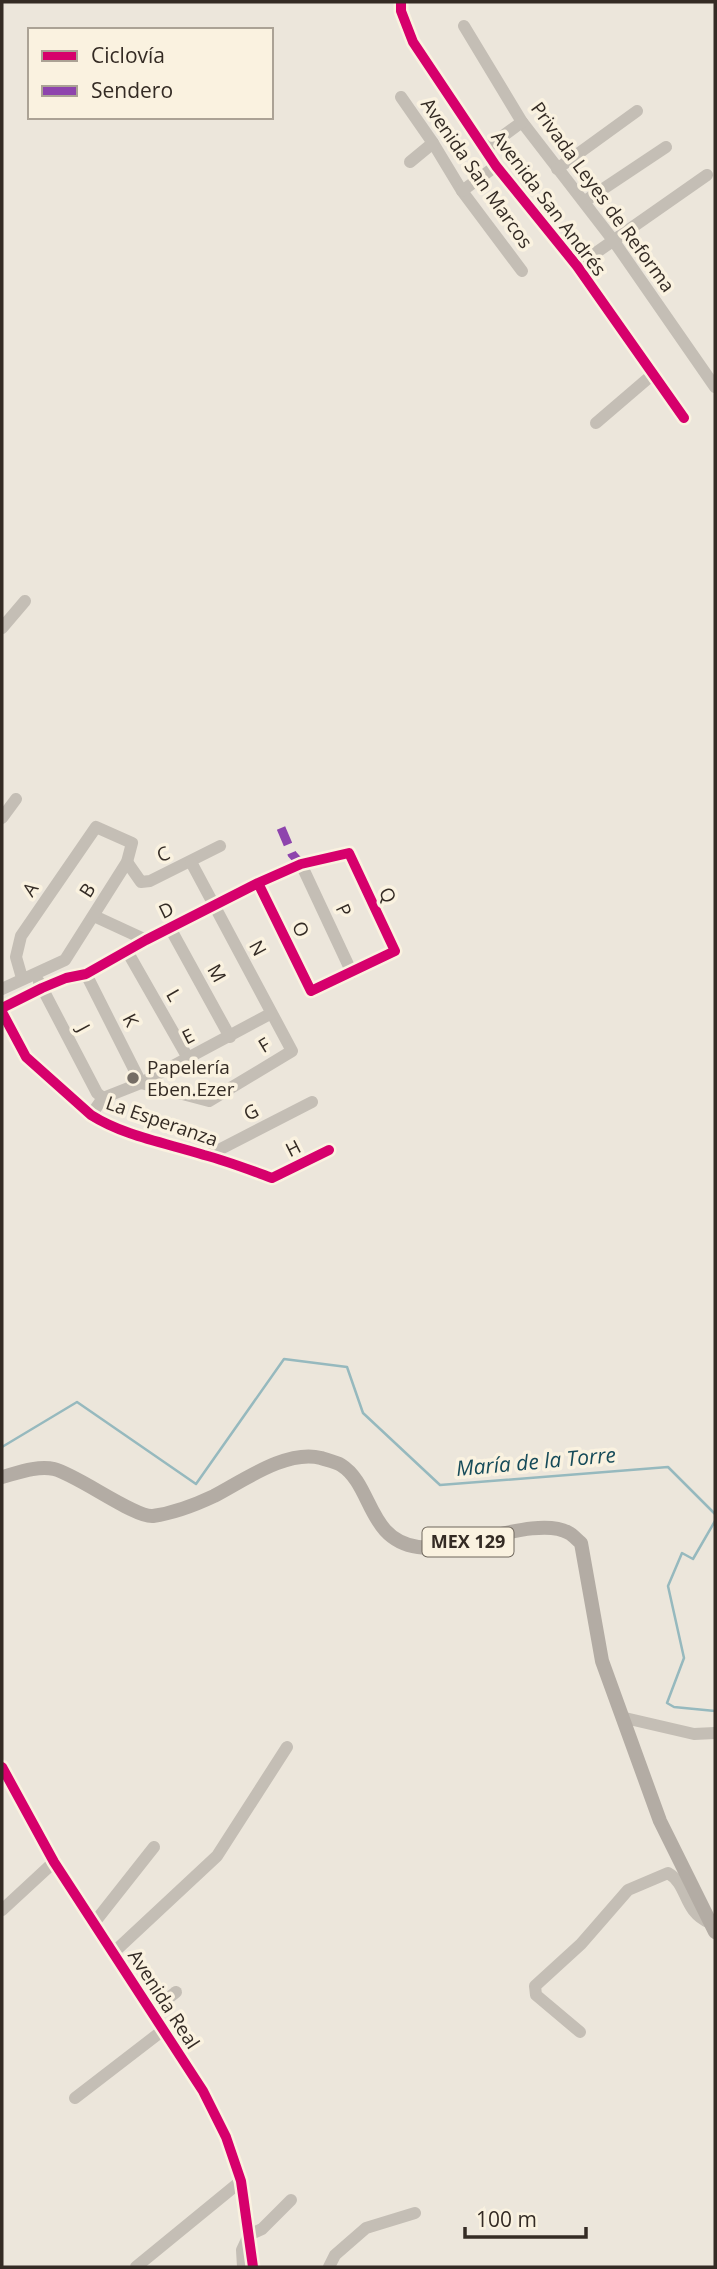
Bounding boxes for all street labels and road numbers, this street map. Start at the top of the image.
street label: Avenida San Marcos [415,93,539,253]
street label: Privada Leyes de Reforma [525,97,681,297]
street label: Avenida San Andrés [486,125,612,281]
street label: C [152,840,174,868]
street label: A [16,877,44,901]
street label: B [73,878,101,902]
street label: Q [373,883,403,907]
street label: D [154,895,178,925]
street label: P [330,899,358,921]
street label: O [286,917,316,941]
street label: N [243,936,273,960]
street label: M [201,959,233,987]
street label: L [160,984,188,1006]
street label: K [117,1009,145,1031]
street label: J [70,1018,97,1036]
street label: E [177,1022,199,1050]
street label: F [253,1031,275,1059]
street label: La Esperanza [103,1090,221,1152]
street label: G [239,1097,263,1127]
street label: H [281,1133,305,1163]
road number: MEX 129 [422,1527,514,1556]
street label: Avenida Real [122,1944,206,2054]

